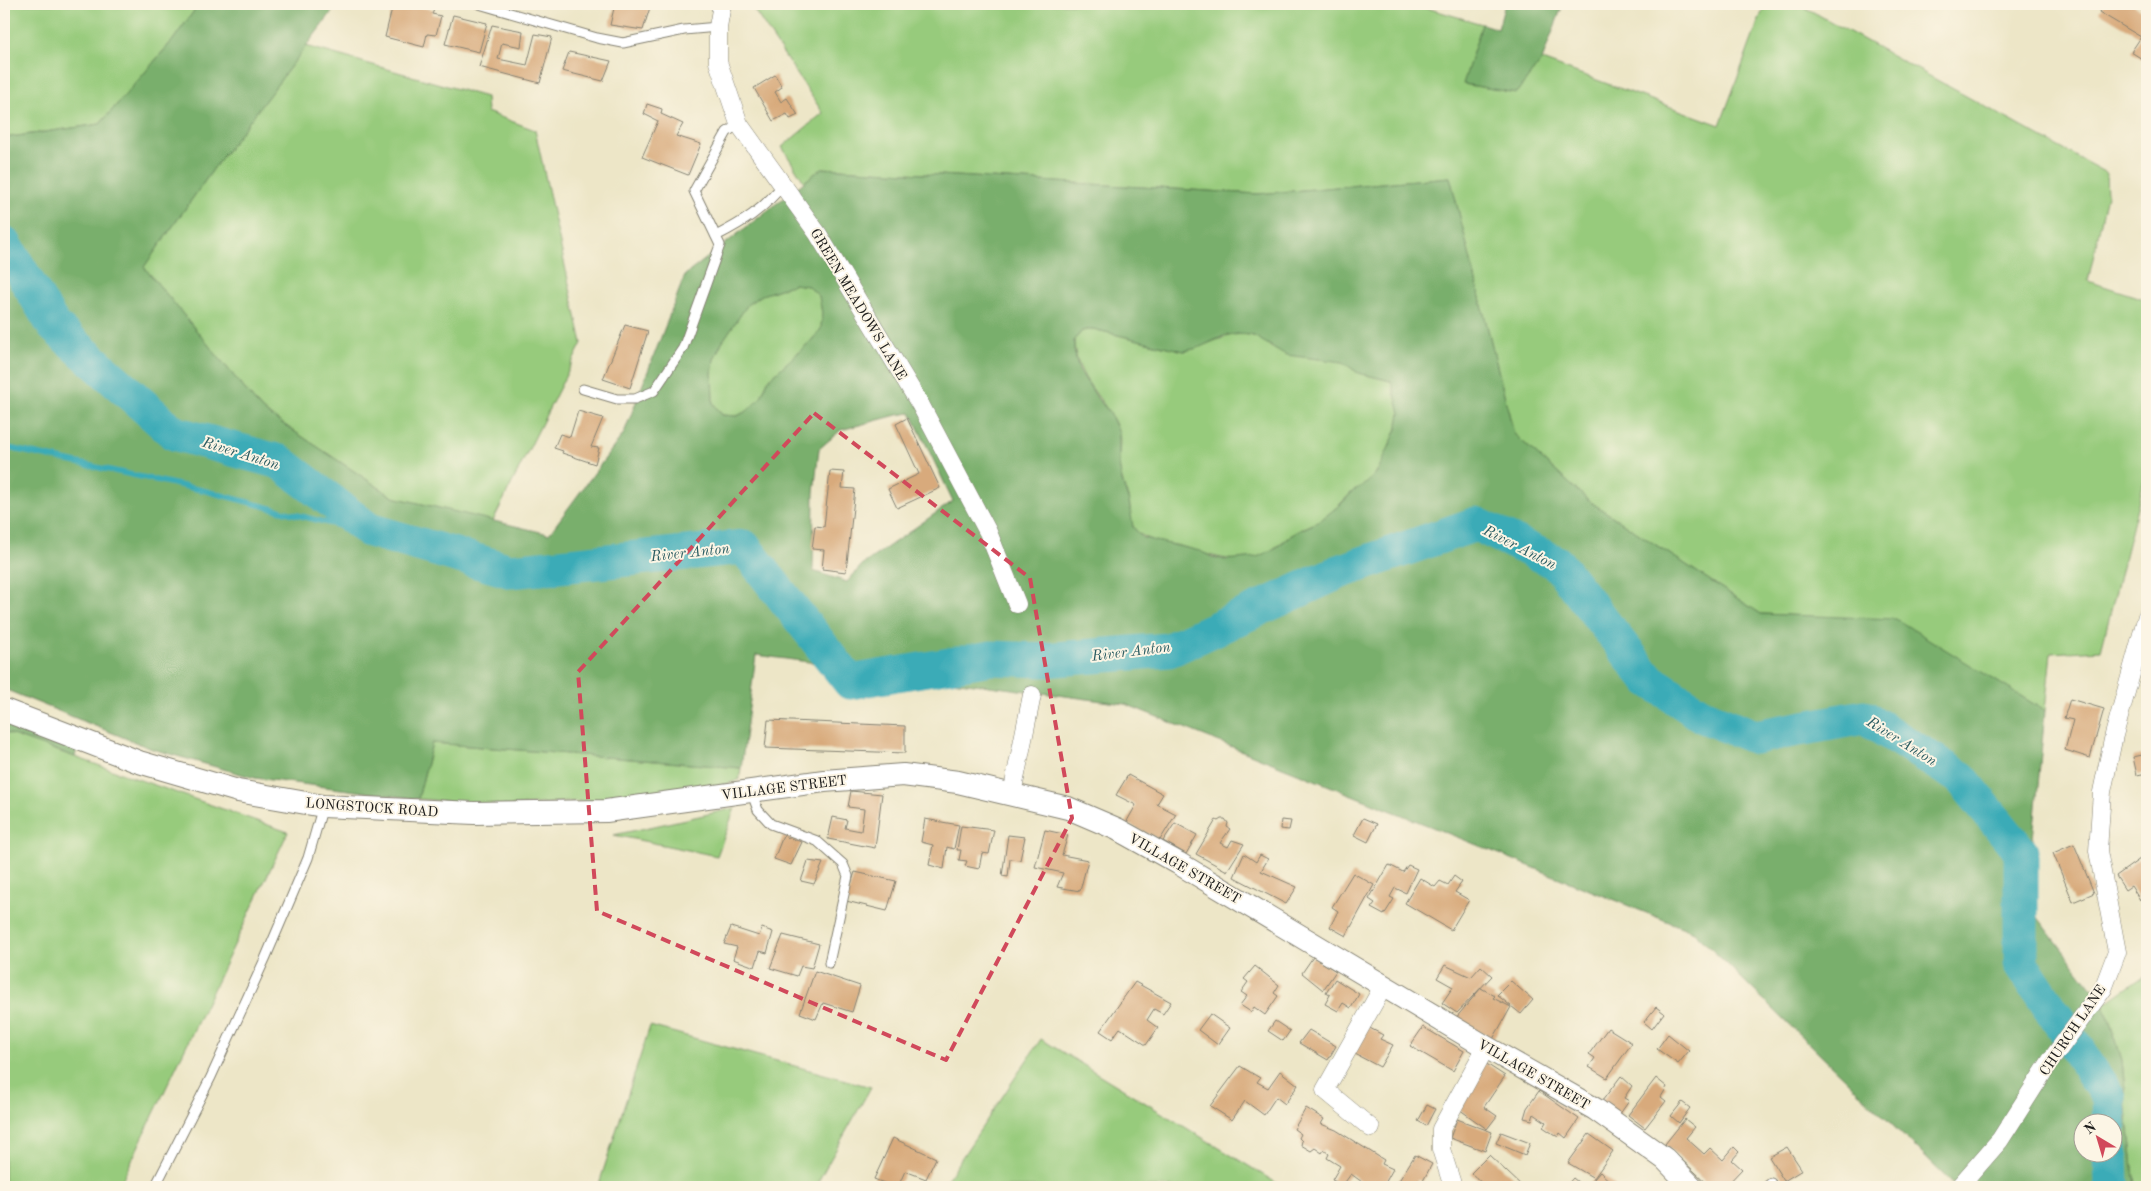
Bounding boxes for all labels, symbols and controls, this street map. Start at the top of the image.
street label: GREEN MEADOWS LANE [807,226,909,383]
water label: River Anton [199,435,281,473]
water label: River Anton [1480,523,1559,573]
water label: River Anton [649,542,731,565]
water label: River Anton [1090,640,1172,665]
water label: River Anton [1863,714,1939,770]
street label: VILLAGE STREET [720,773,848,803]
street label: LONGSTOCK ROAD [305,796,439,820]
street label: VILLAGE STREET [1126,831,1243,907]
street label: CHURCH LANE [2037,983,2108,1079]
street label: VILLAGE STREET [1475,1037,1592,1113]
north arrow [2074,1114,2124,1164]
text: N [2082,1120,2099,1137]

